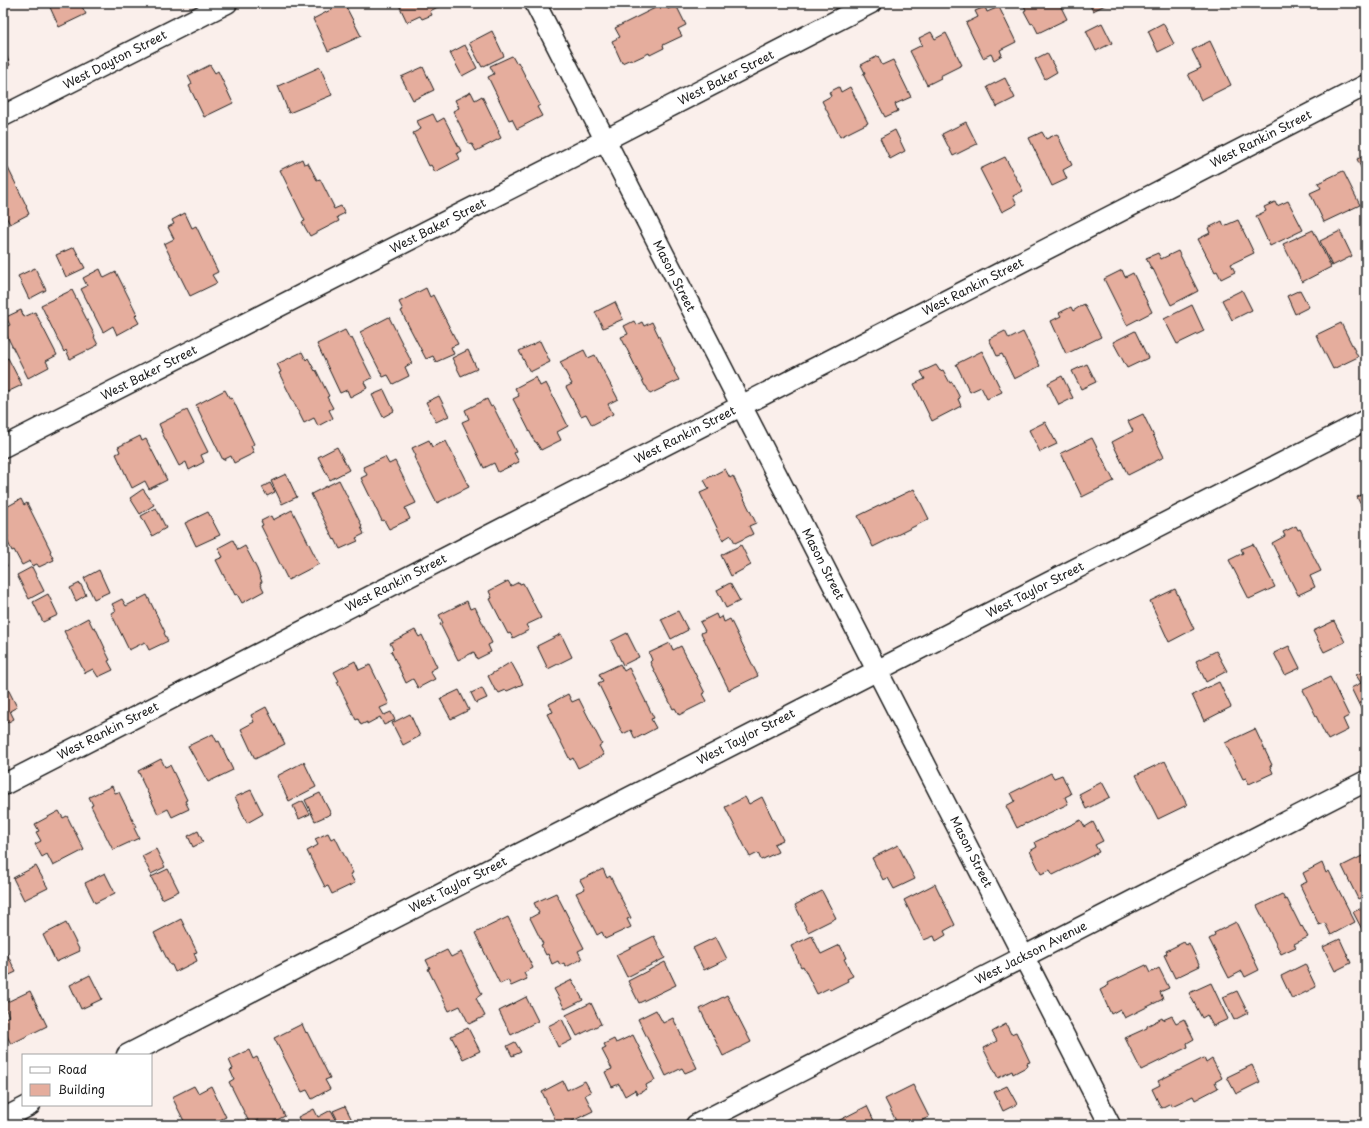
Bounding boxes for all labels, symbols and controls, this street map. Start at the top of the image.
street label: West Dayton Street [60,25,170,93]
street label: West Baker Street [674,45,777,109]
street label: West Rankin Street [1207,105,1315,172]
street label: West Baker Street [386,193,489,257]
street label: Mason Street [649,237,701,314]
street label: West Rankin Street [919,253,1027,320]
street label: West Baker Street [97,340,200,404]
street label: West Rankin Street [631,401,739,468]
street label: Mason Street [798,525,850,602]
street label: West Rankin Street [342,549,450,616]
street label: West Taylor Street [982,557,1087,622]
street label: West Rankin Street [54,697,162,764]
street label: West Taylor Street [693,704,798,769]
street label: Mason Street [946,813,998,890]
street label: West Taylor Street [405,852,510,917]
street label: West Jackson Avenue [971,916,1090,988]
legend [22,1054,152,1106]
text: Road [58,1060,87,1078]
text: Building [58,1080,105,1098]

